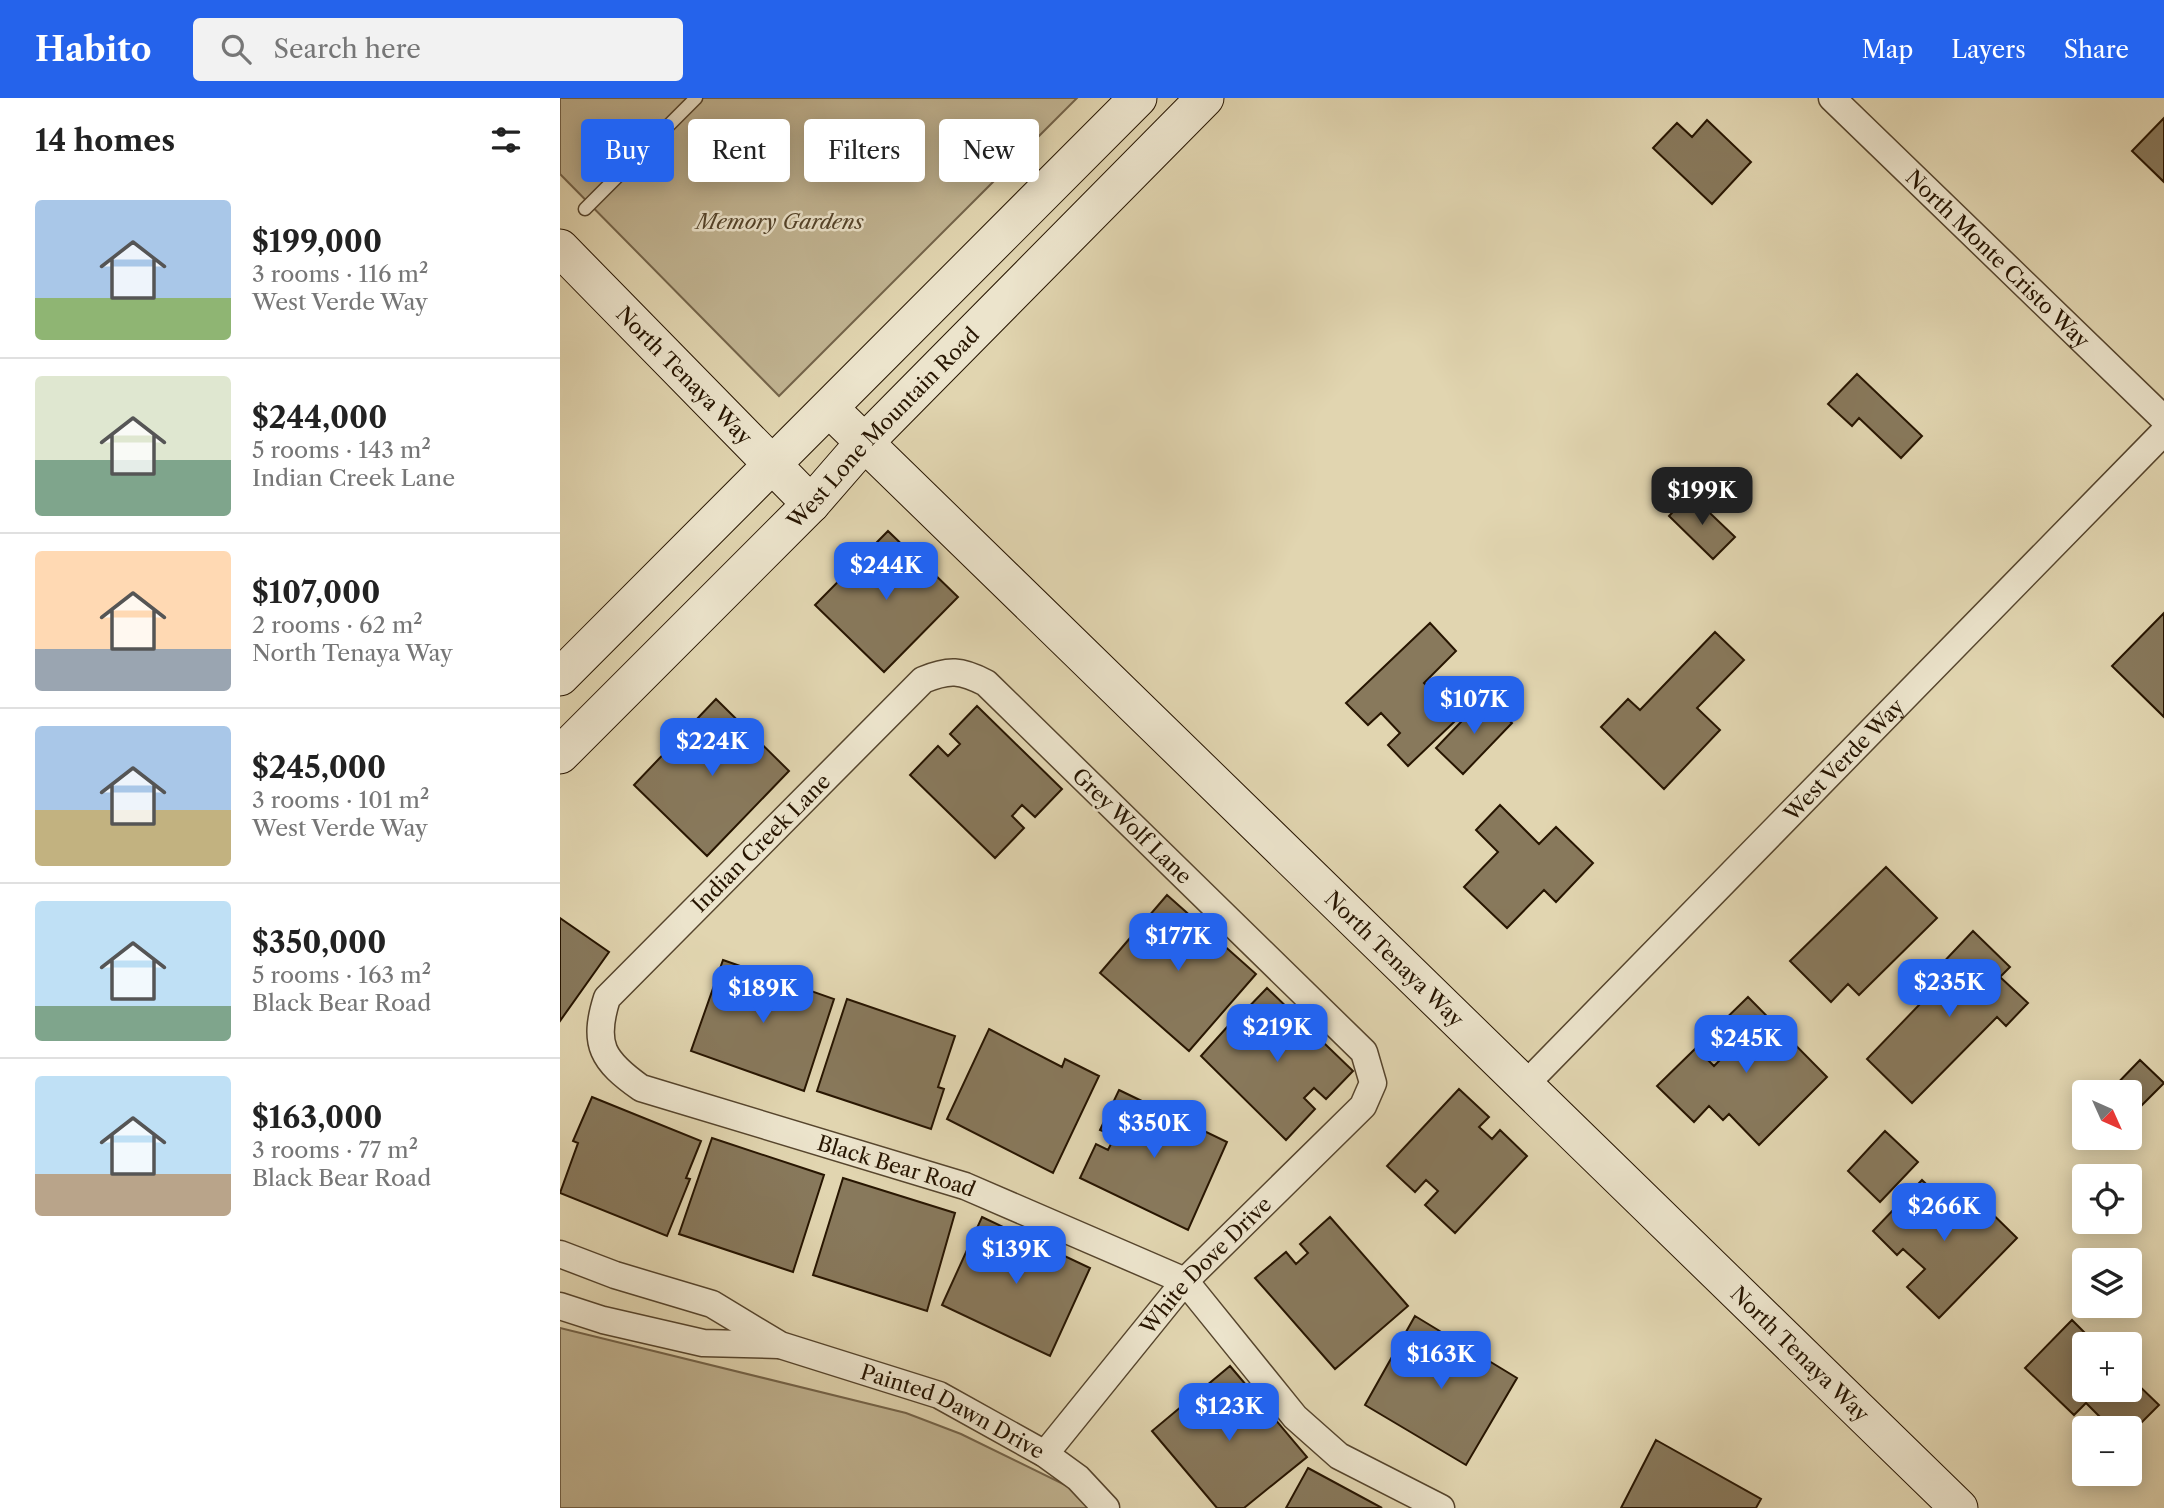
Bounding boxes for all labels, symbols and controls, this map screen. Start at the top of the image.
search box [193,18,683,81]
text: Habito [35,29,151,70]
icon: search [217,30,255,68]
text: Search here [273,33,421,65]
text: Map [1862,35,1913,64]
text: Layers [1951,35,2026,64]
text: Share [2064,35,2129,64]
chip: Buy [581,119,674,182]
chip: Rent [688,119,790,182]
chip: Filters [804,119,925,182]
chip: New [939,119,1039,182]
icon: filters [487,121,525,159]
text: 14 homes [35,122,175,159]
street label: North Monte Cristo Way [1901,164,2095,353]
park label: Memory Gardens [693,209,864,234]
text: $199,000 [252,223,382,260]
icon: home [91,228,175,312]
text: 3 rooms · 116 m² [252,260,428,288]
text: West Verde Way [252,288,428,316]
street label: North Tenaya Way [611,301,758,450]
street label: West Lone Mountain Road [781,322,984,534]
text: $244,000 [252,399,387,436]
icon: home [91,404,175,488]
text: 5 rooms · 143 m² [252,436,431,464]
text: Indian Creek Lane [252,464,455,492]
pin: $199K [1653,468,1751,527]
text: $199K [1667,476,1737,504]
pin: $244K [837,542,935,602]
text: $244K [850,551,922,579]
text: $107,000 [252,574,380,611]
icon: home [91,579,175,663]
text: 2 rooms · 62 m² [252,611,423,639]
text: North Tenaya Way [252,639,453,667]
pin: $107K [1425,676,1523,736]
text: $107K [1440,685,1508,713]
street label: West Verde Way [1778,693,1909,826]
pin: $224K [663,718,761,778]
text: $224K [676,727,748,755]
text: $245,000 [252,749,386,786]
icon: home [91,754,175,838]
street label: Grey Wolf Lane [1067,763,1197,889]
street label: Indian Creek Lane [687,769,835,917]
text: 3 rooms · 101 m² [252,786,429,814]
text: West Verde Way [252,814,428,842]
street label: North Tenaya Way [1320,886,1469,1032]
pin: $177K [1129,914,1227,973]
text: $177K [1145,922,1211,950]
text: $350,000 [252,924,386,961]
icon: home [91,929,175,1013]
pin: $235K [1900,960,1998,1019]
text: 5 rooms · 163 m² [252,961,431,989]
pin: $189K [714,965,812,1025]
text: $235K [1914,968,1984,996]
text: $189K [728,974,798,1002]
text: Black Bear Road [252,989,431,1017]
pin: $219K [1228,1004,1326,1064]
text: $219K [1243,1013,1311,1041]
pin: $245K [1697,1016,1795,1075]
text: $245K [1710,1024,1782,1052]
north arrow [2072,1080,2142,1150]
map controls [2072,1080,2142,1486]
text: $163,000 [252,1099,382,1136]
pin: $350K [1105,1100,1203,1160]
icon: home [91,1104,175,1188]
text: $350K [1118,1109,1190,1137]
street label: Black Bear Road [815,1130,980,1202]
text: 3 rooms · 77 m² [252,1136,418,1164]
text: Black Bear Road [252,1164,431,1192]
button: locate [2072,1164,2142,1234]
pin: $266K [1895,1184,1993,1243]
street label: White Dove Drive [1134,1191,1276,1340]
text: $266K [1908,1192,1980,1220]
pin: $139K [967,1226,1065,1286]
text: $139K [982,1235,1050,1263]
button: layers [2072,1248,2142,1318]
street label: North Tenaya Way [1726,1280,1875,1427]
pin: $163K [1392,1332,1490,1391]
button: + [2072,1332,2142,1402]
text: $163K [1407,1340,1475,1368]
street label: Painted Dawn Drive [858,1359,1049,1464]
pin: $123K [1180,1384,1278,1443]
text: $123K [1195,1392,1263,1420]
button: − [2072,1416,2142,1486]

